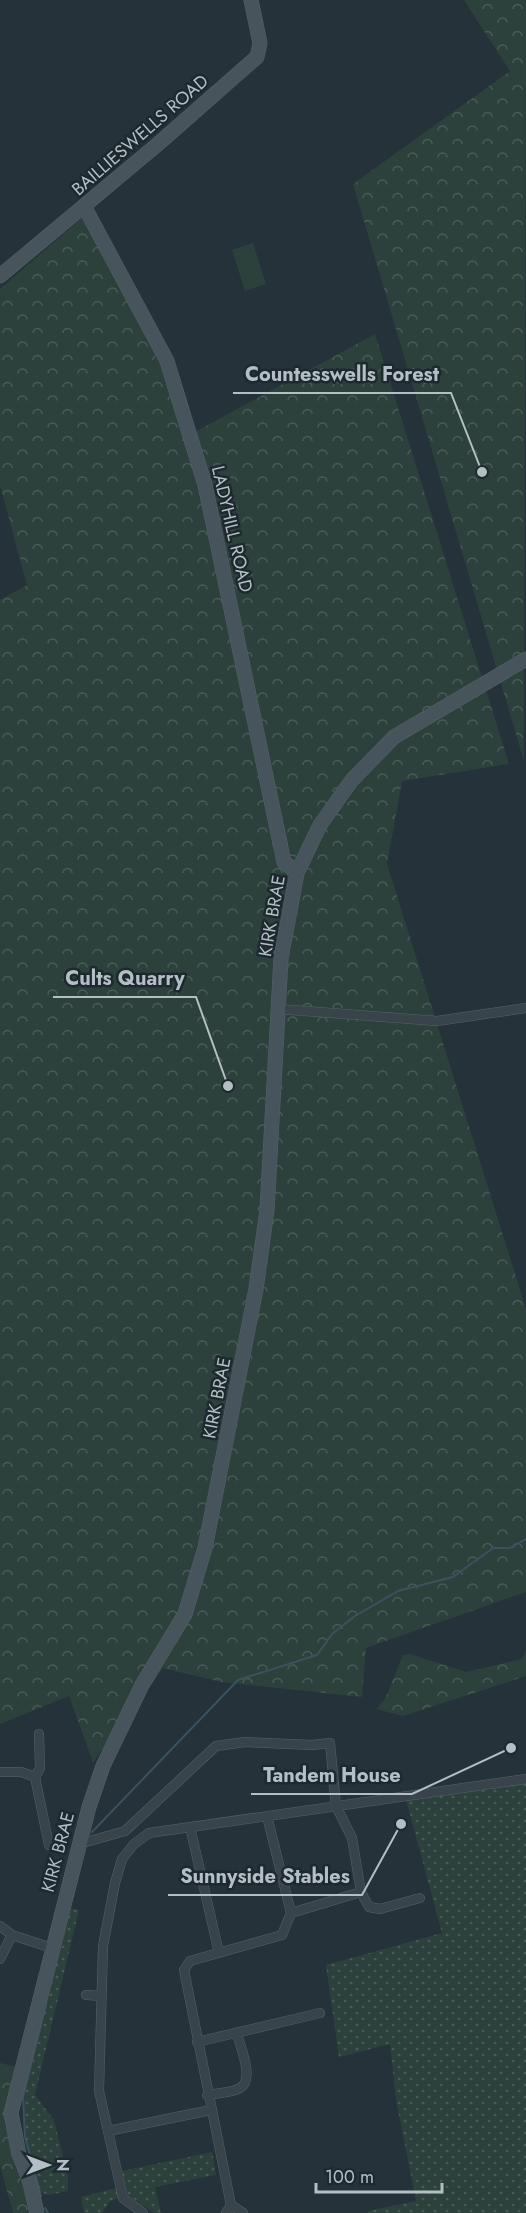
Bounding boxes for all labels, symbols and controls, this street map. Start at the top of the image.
street label: BAILLIESWELLS ROAD [66,68,214,202]
callout: Countesswells Forest [233,355,451,393]
text: Countesswells Forest [245,360,440,389]
street label: LADYHILL ROAD [205,463,259,595]
street label: KIRK BRAE [252,873,292,959]
callout: Cults Quarry [53,959,196,997]
text: Cults Quarry [65,964,185,993]
street label: KIRK BRAE [196,1355,238,1441]
callout: Tandem House [251,1756,412,1794]
text: Tandem House [263,1761,401,1790]
street label: KIRK BRAE [35,1809,81,1895]
callout: Sunnyside Stables [168,1857,362,1895]
text: Sunnyside Stables [180,1862,350,1891]
north arrow [18,2135,78,2195]
scale bar [316,2156,442,2194]
text: N [51,2159,74,2171]
text: 100 m [325,2164,374,2190]

